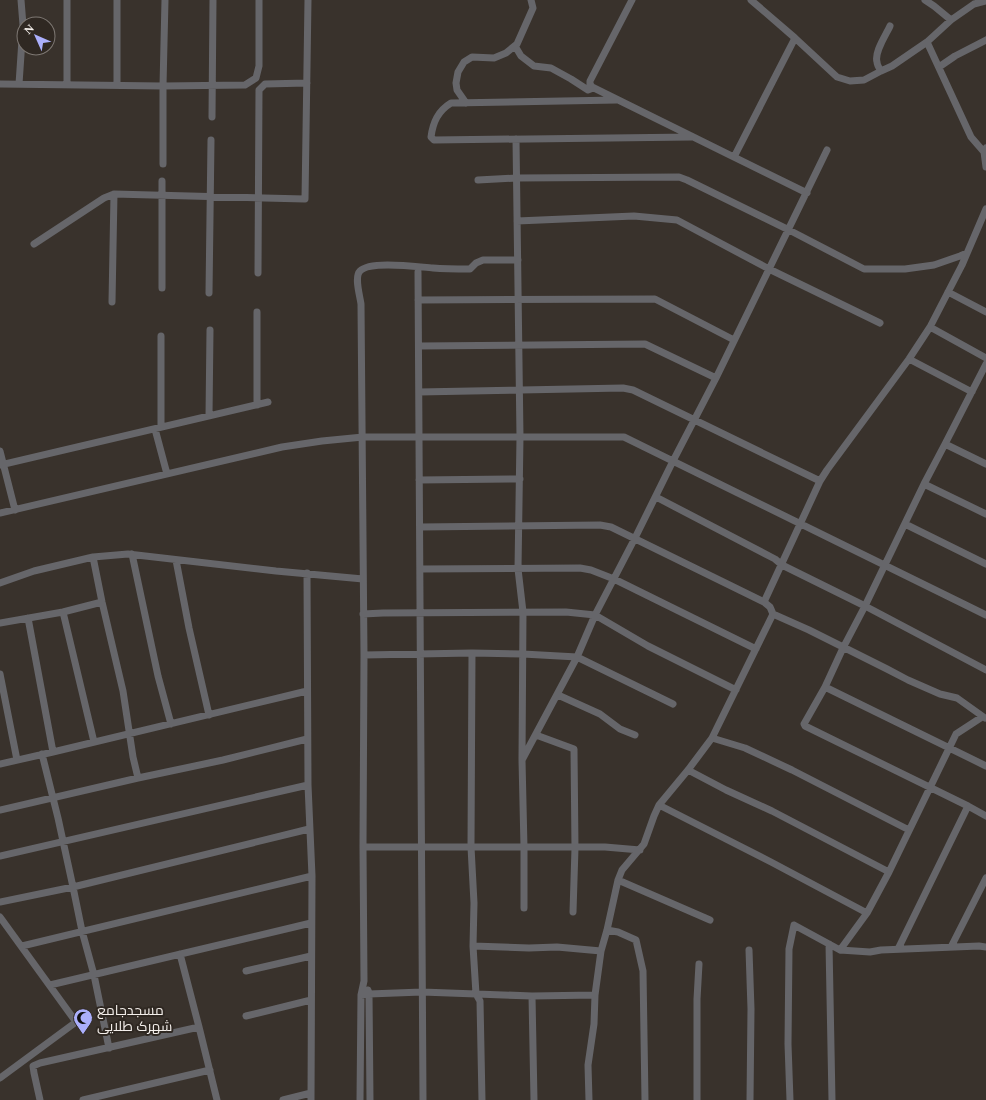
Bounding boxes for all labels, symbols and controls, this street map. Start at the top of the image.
north arrow [16,16,56,56]
text: N [20,20,38,38]
place label: مسجدجامع شهرک طلایی [97,1000,172,1037]
mosque icon: مسجدجامع شهرک طلایی [72,1007,94,1035]

